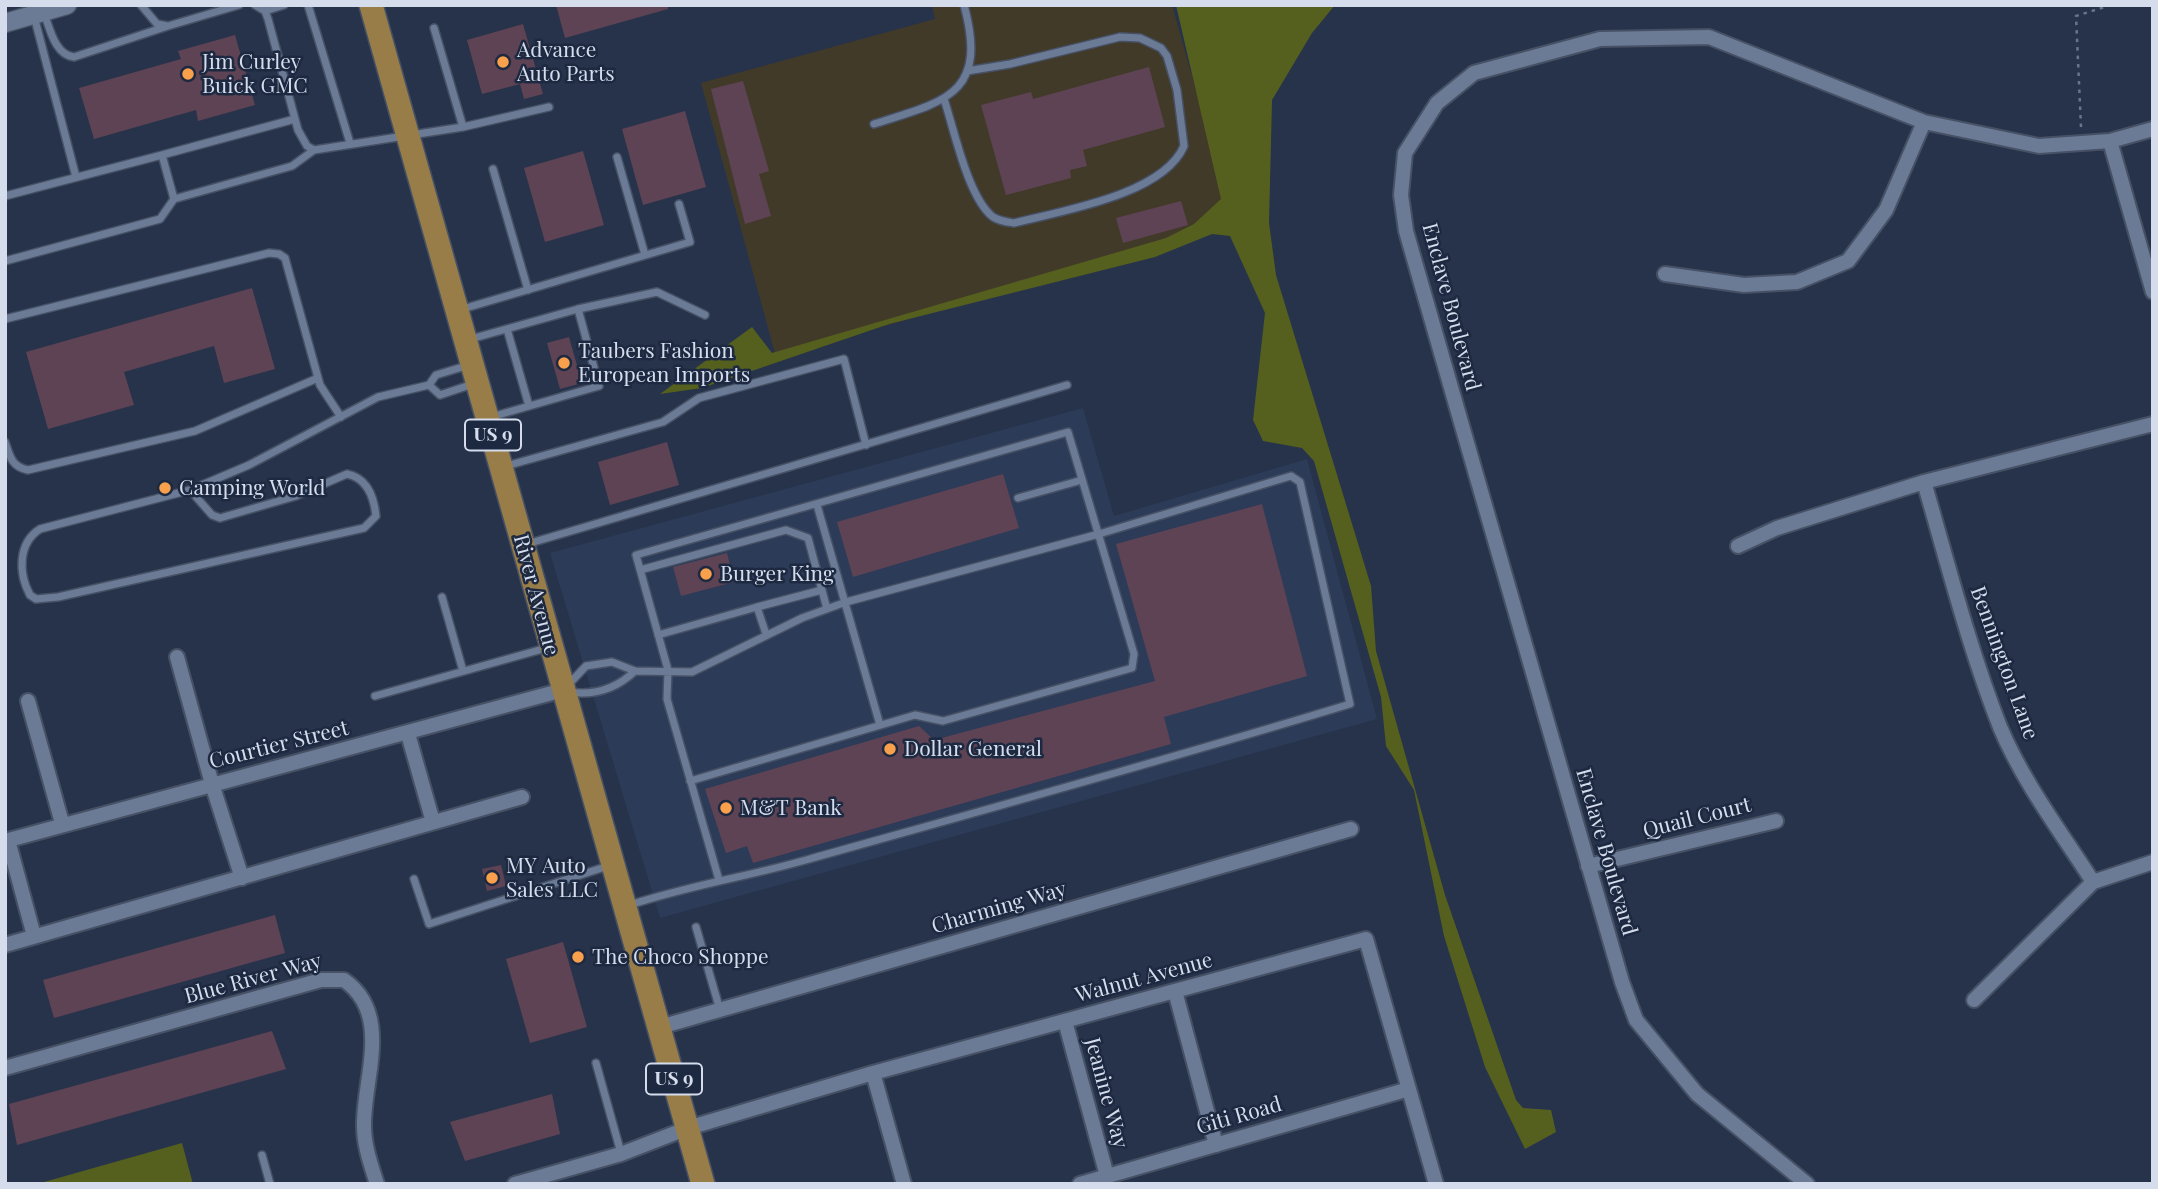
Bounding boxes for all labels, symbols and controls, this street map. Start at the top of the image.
place label: Advance Auto Parts [517,37,615,87]
place label: Jim Curley Buick GMC [202,49,308,99]
marker: Advance Auto Parts [495,54,511,70]
marker: Jim Curley Buick GMC [180,66,196,82]
street label: Enclave Boulevard [1416,220,1486,394]
place label: Taubers Fashion European Imports [578,338,750,388]
marker: Taubers Fashion European Imports [556,355,572,371]
road number: US 9 [465,420,521,450]
place label: Camping World [179,475,326,501]
marker: Camping World [157,480,173,496]
street label: River Avenue [508,532,564,658]
place label: Burger King [720,561,834,587]
marker: Burger King [698,566,714,582]
street label: Bennington Lane [1965,583,2043,743]
street label: Courtier Street [207,716,351,774]
place label: Dollar General [904,736,1042,762]
marker: Dollar General [882,741,898,757]
street label: Enclave Boulevard [1570,766,1642,938]
street label: Quail Court [1640,792,1754,844]
place label: M&T Bank [740,795,842,821]
marker: M&T Bank [718,800,734,816]
place label: MY Auto Sales LLC [506,853,598,903]
marker: MY Auto Sales LLC [484,870,500,886]
street label: Charming Way [929,877,1069,939]
place label: The Choco Shoppe [592,944,769,970]
street label: Walnut Avenue [1073,948,1215,1008]
street label: Blue River Way [182,949,324,1009]
marker: The Choco Shoppe [570,949,586,965]
street label: Jeanine Way [1079,1035,1133,1151]
road number: US 9 [646,1064,702,1094]
street label: Giti Road [1193,1092,1285,1140]

